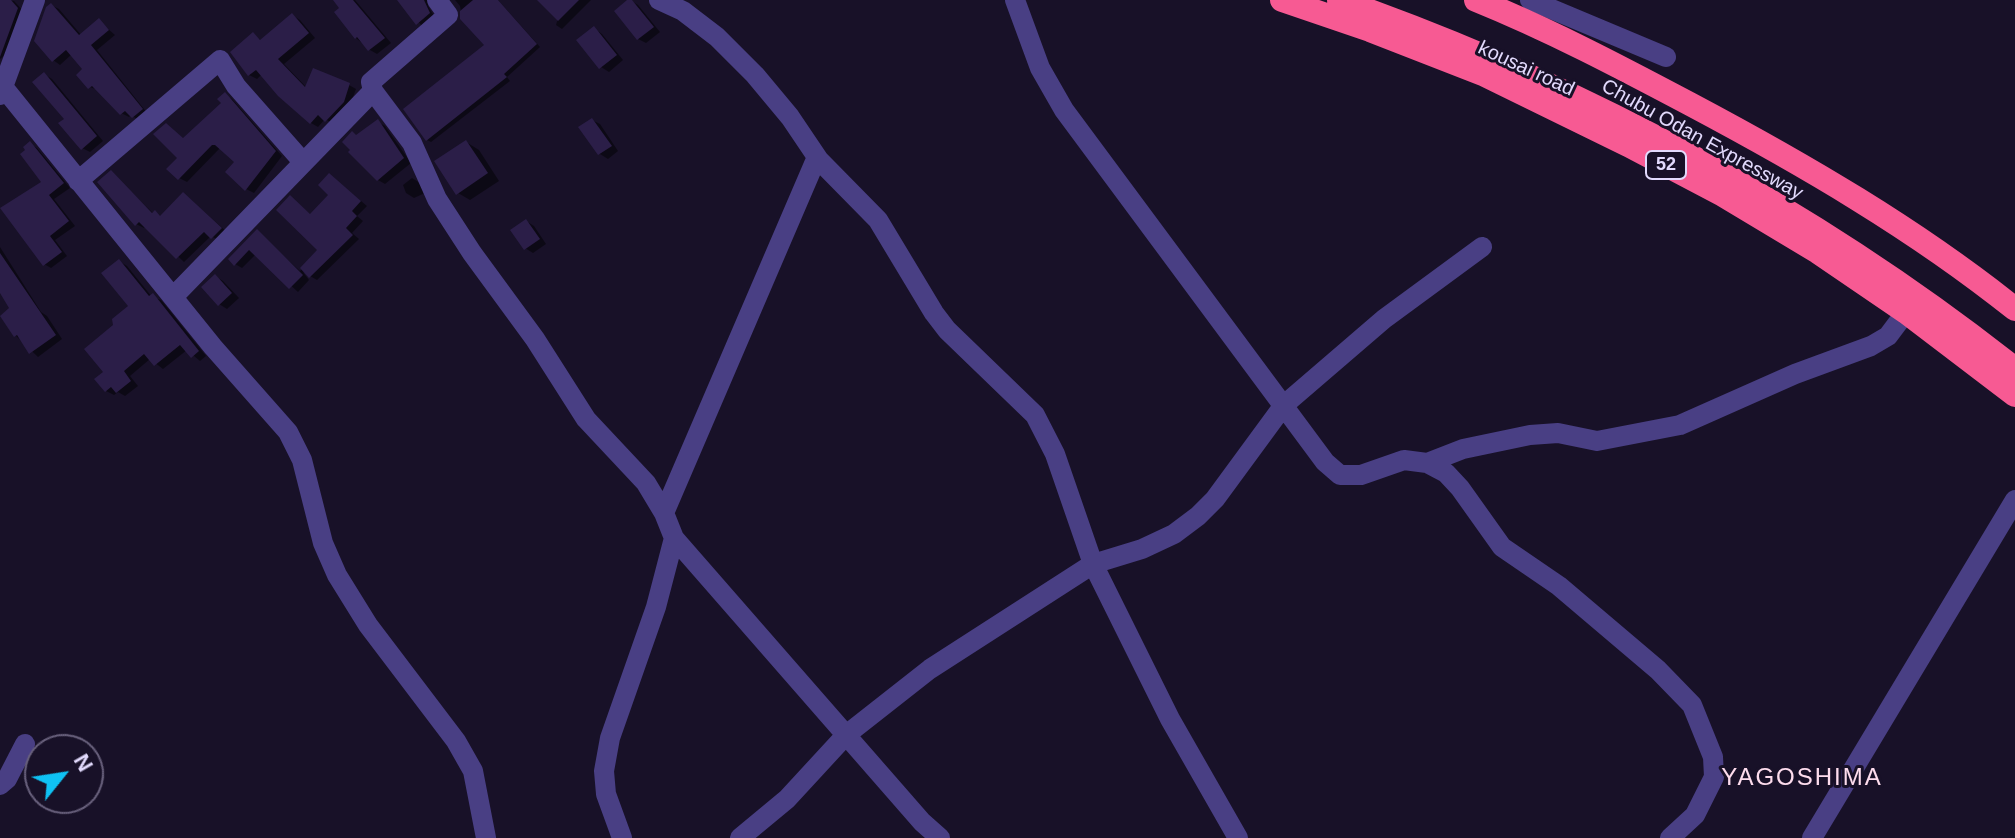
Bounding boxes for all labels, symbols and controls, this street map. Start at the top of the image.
street label: kousai road [1474,36,1578,102]
street label: Chubu Odan Expressway [1597,75,1807,205]
road number: 52 [1646,151,1686,179]
north arrow [24,734,104,814]
text: N [69,750,98,776]
district label: YAGOSHIMA [1721,764,1883,792]

